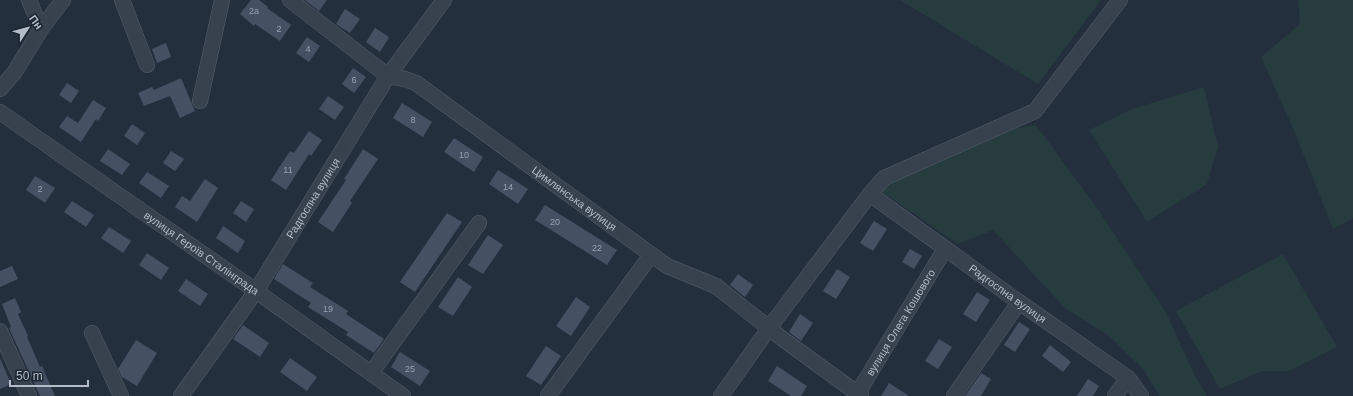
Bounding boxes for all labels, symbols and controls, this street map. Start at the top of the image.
house number: 2а [249,6,259,16]
north arrow [8,8,48,48]
text: Пн [27,13,45,32]
house number: 2 [276,24,282,34]
house number: 4 [305,44,311,54]
house number: 6 [351,75,357,85]
house number: 8 [410,115,416,125]
house number: 10 [459,150,469,160]
street label: Радгоспна вулиця [284,156,342,240]
street label: Цимлянська вулиця [530,164,619,233]
house number: 11 [283,165,293,175]
house number: 14 [503,182,513,192]
house number: 2 [37,184,43,194]
street label: вулиця Героїв Сталінграда [142,209,262,298]
house number: 20 [550,217,560,227]
house number: 22 [592,243,602,253]
street label: Радгоспна вулиця [967,262,1049,325]
street label: вулиця Олега Кошового [864,267,937,378]
house number: 19 [323,304,333,314]
scale bar [10,362,88,388]
house number: 25 [405,364,415,374]
text: 50 m [16,369,43,383]

